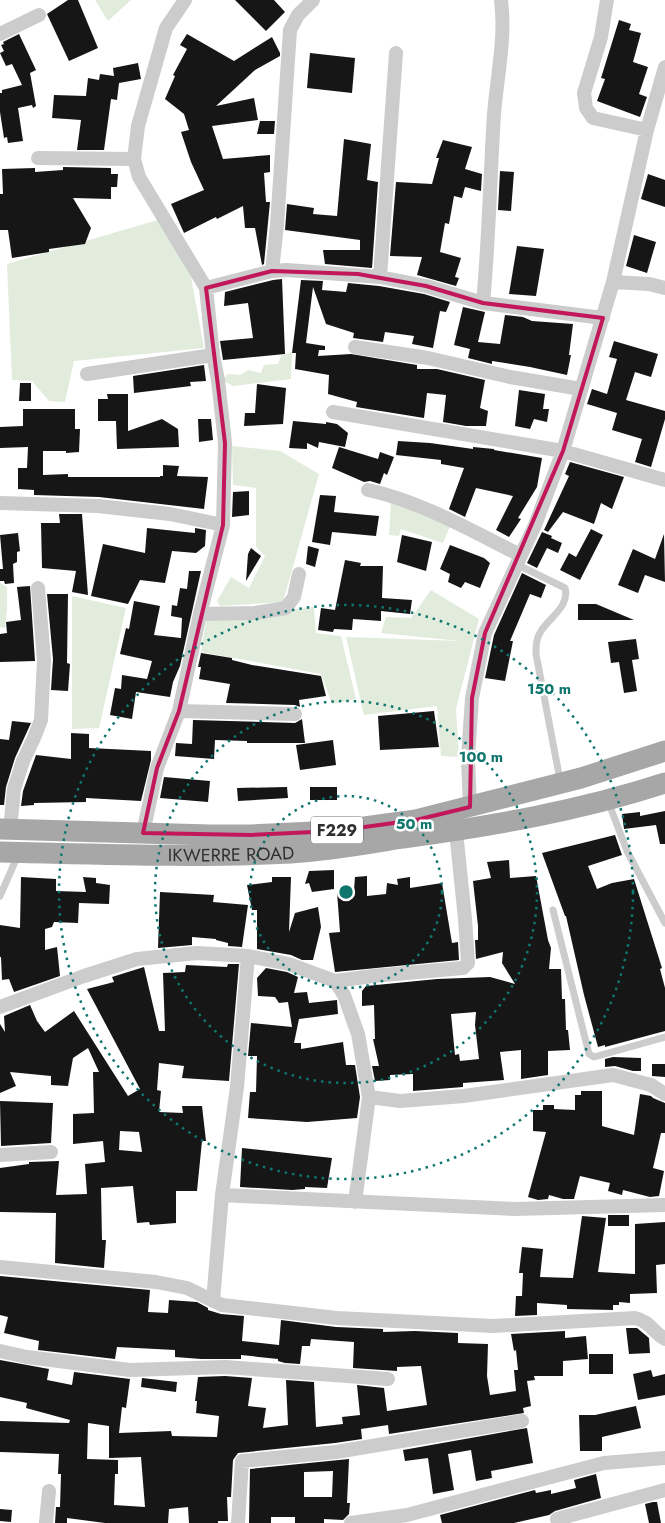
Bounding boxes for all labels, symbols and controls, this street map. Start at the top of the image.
text: 150 m [527,678,571,700]
text: 100 m [459,746,503,768]
text: 50 m [396,813,432,835]
road number: F229 [311,816,363,844]
street label: IKWERRE ROAD [168,840,295,868]
centre of rings [337,883,355,901]

